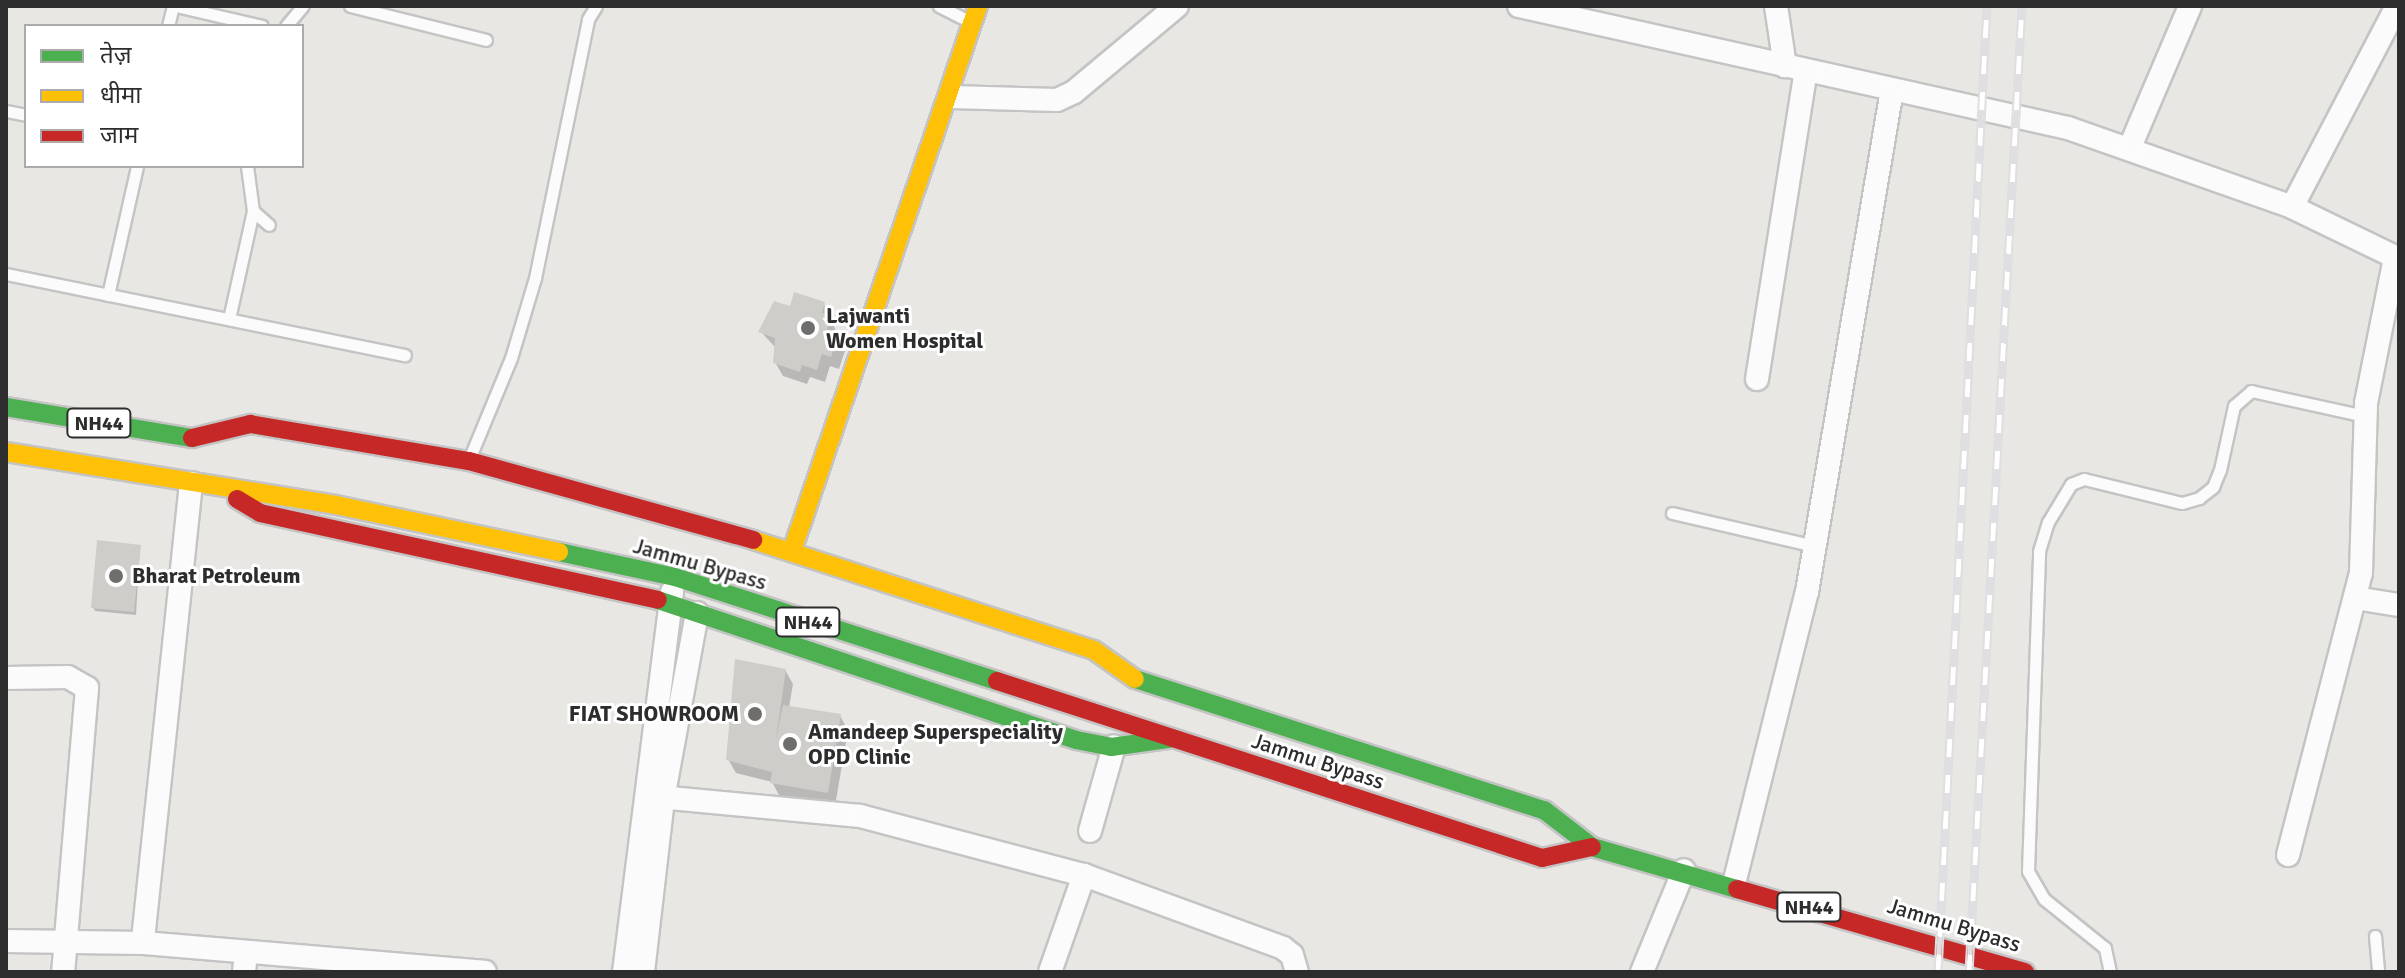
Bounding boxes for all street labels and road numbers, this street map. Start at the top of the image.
road number: NH44 [65,407,133,439]
street label: Jammu Bypass [630,532,770,596]
road number: NH44 [774,606,842,638]
street label: Jammu Bypass [1248,727,1388,795]
road number: NH44 [1775,891,1843,923]
street label: Jammu Bypass [1884,892,2024,958]

